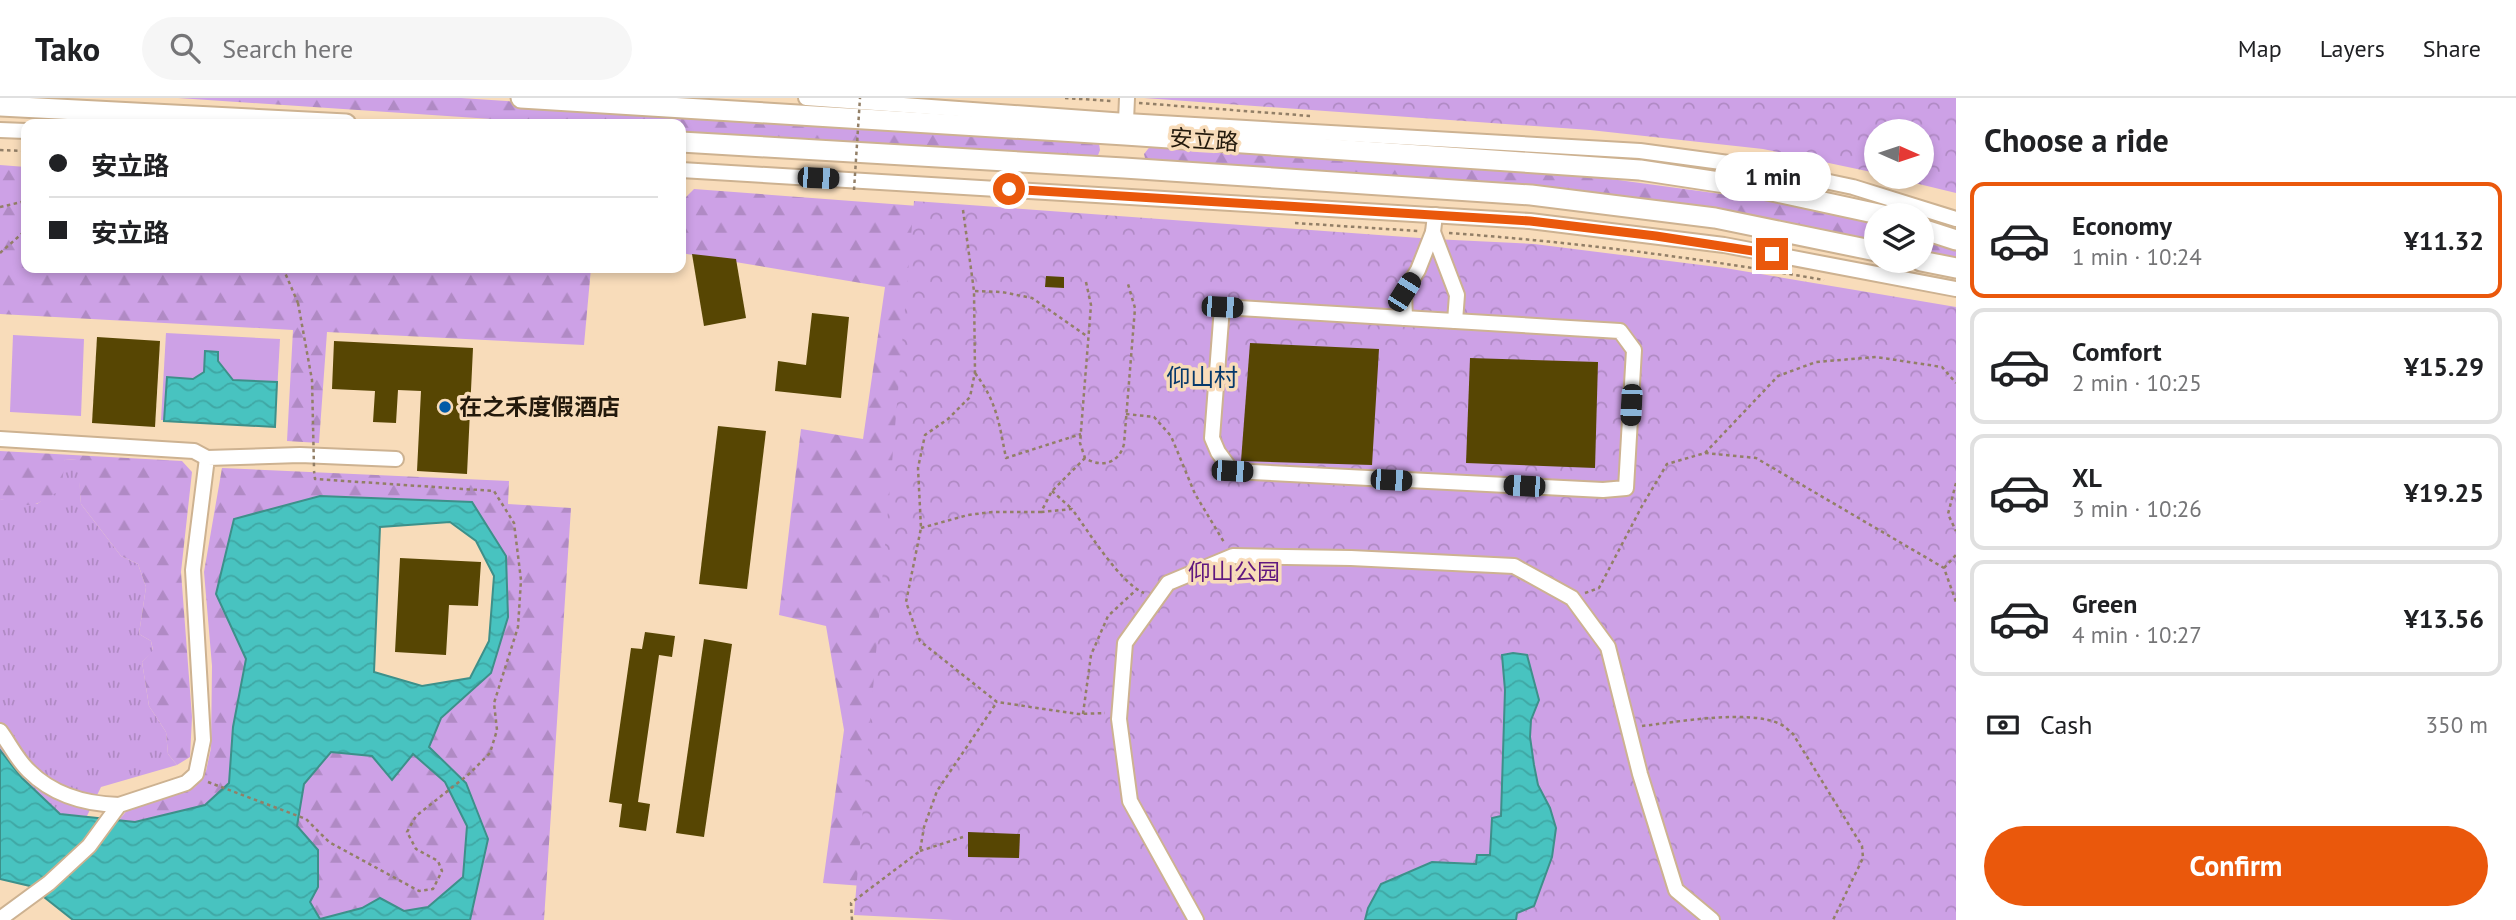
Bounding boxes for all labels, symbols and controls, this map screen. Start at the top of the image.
search box [142,17,632,80]
text: Tako [35,27,100,70]
icon: search [166,29,204,67]
text: Search here [222,32,353,65]
text: Map [2238,33,2282,64]
text: Layers [2320,33,2385,64]
text: Share [2423,33,2481,64]
north arrow [1864,119,1934,189]
map controls [1864,119,1934,273]
text: Choose a ride [1984,119,2169,161]
street label: 安立路 [1169,123,1239,156]
text: 安立路 [91,149,169,182]
callout: 1 min [1714,152,1830,202]
text: 1 min [1745,162,1801,191]
car [797,166,840,190]
route start [993,173,1025,205]
button: layers [1864,203,1934,273]
icon: car [1988,209,2051,272]
text: Economy [2072,209,2172,242]
text: 安立路 [91,216,169,249]
text: ¥11.32 [2404,224,2484,257]
route end [1756,238,1788,270]
text: 1 min · 10:24 [2072,242,2202,271]
car [1384,269,1425,315]
car [1201,295,1244,319]
icon: car [1988,335,2051,398]
text: Comfort [2072,335,2162,368]
text: ¥15.29 [2404,350,2484,383]
district label: 仰山村 [1166,362,1238,393]
text: 2 min · 10:25 [2072,368,2202,397]
car [1620,383,1643,427]
place label: 在之禾度假酒店 [459,392,620,421]
marker: 在之禾度假酒店 [437,399,453,415]
car [1211,459,1254,483]
icon: car [1988,461,2051,524]
text: XL [2072,461,2102,494]
car [1370,468,1413,492]
car [1503,474,1546,498]
text: ¥19.25 [2404,476,2484,509]
text: 3 min · 10:26 [2072,494,2202,523]
park label: 仰山公园 [1188,557,1280,586]
icon: car [1988,587,2051,650]
text: Green [2072,587,2137,620]
text: ¥13.56 [2404,602,2484,635]
text: 4 min · 10:27 [2072,620,2202,649]
icon: cash [1984,706,2022,744]
text: Cash [2040,708,2092,741]
text: 350 m [2426,710,2488,739]
button: Confirm [1984,826,2488,906]

